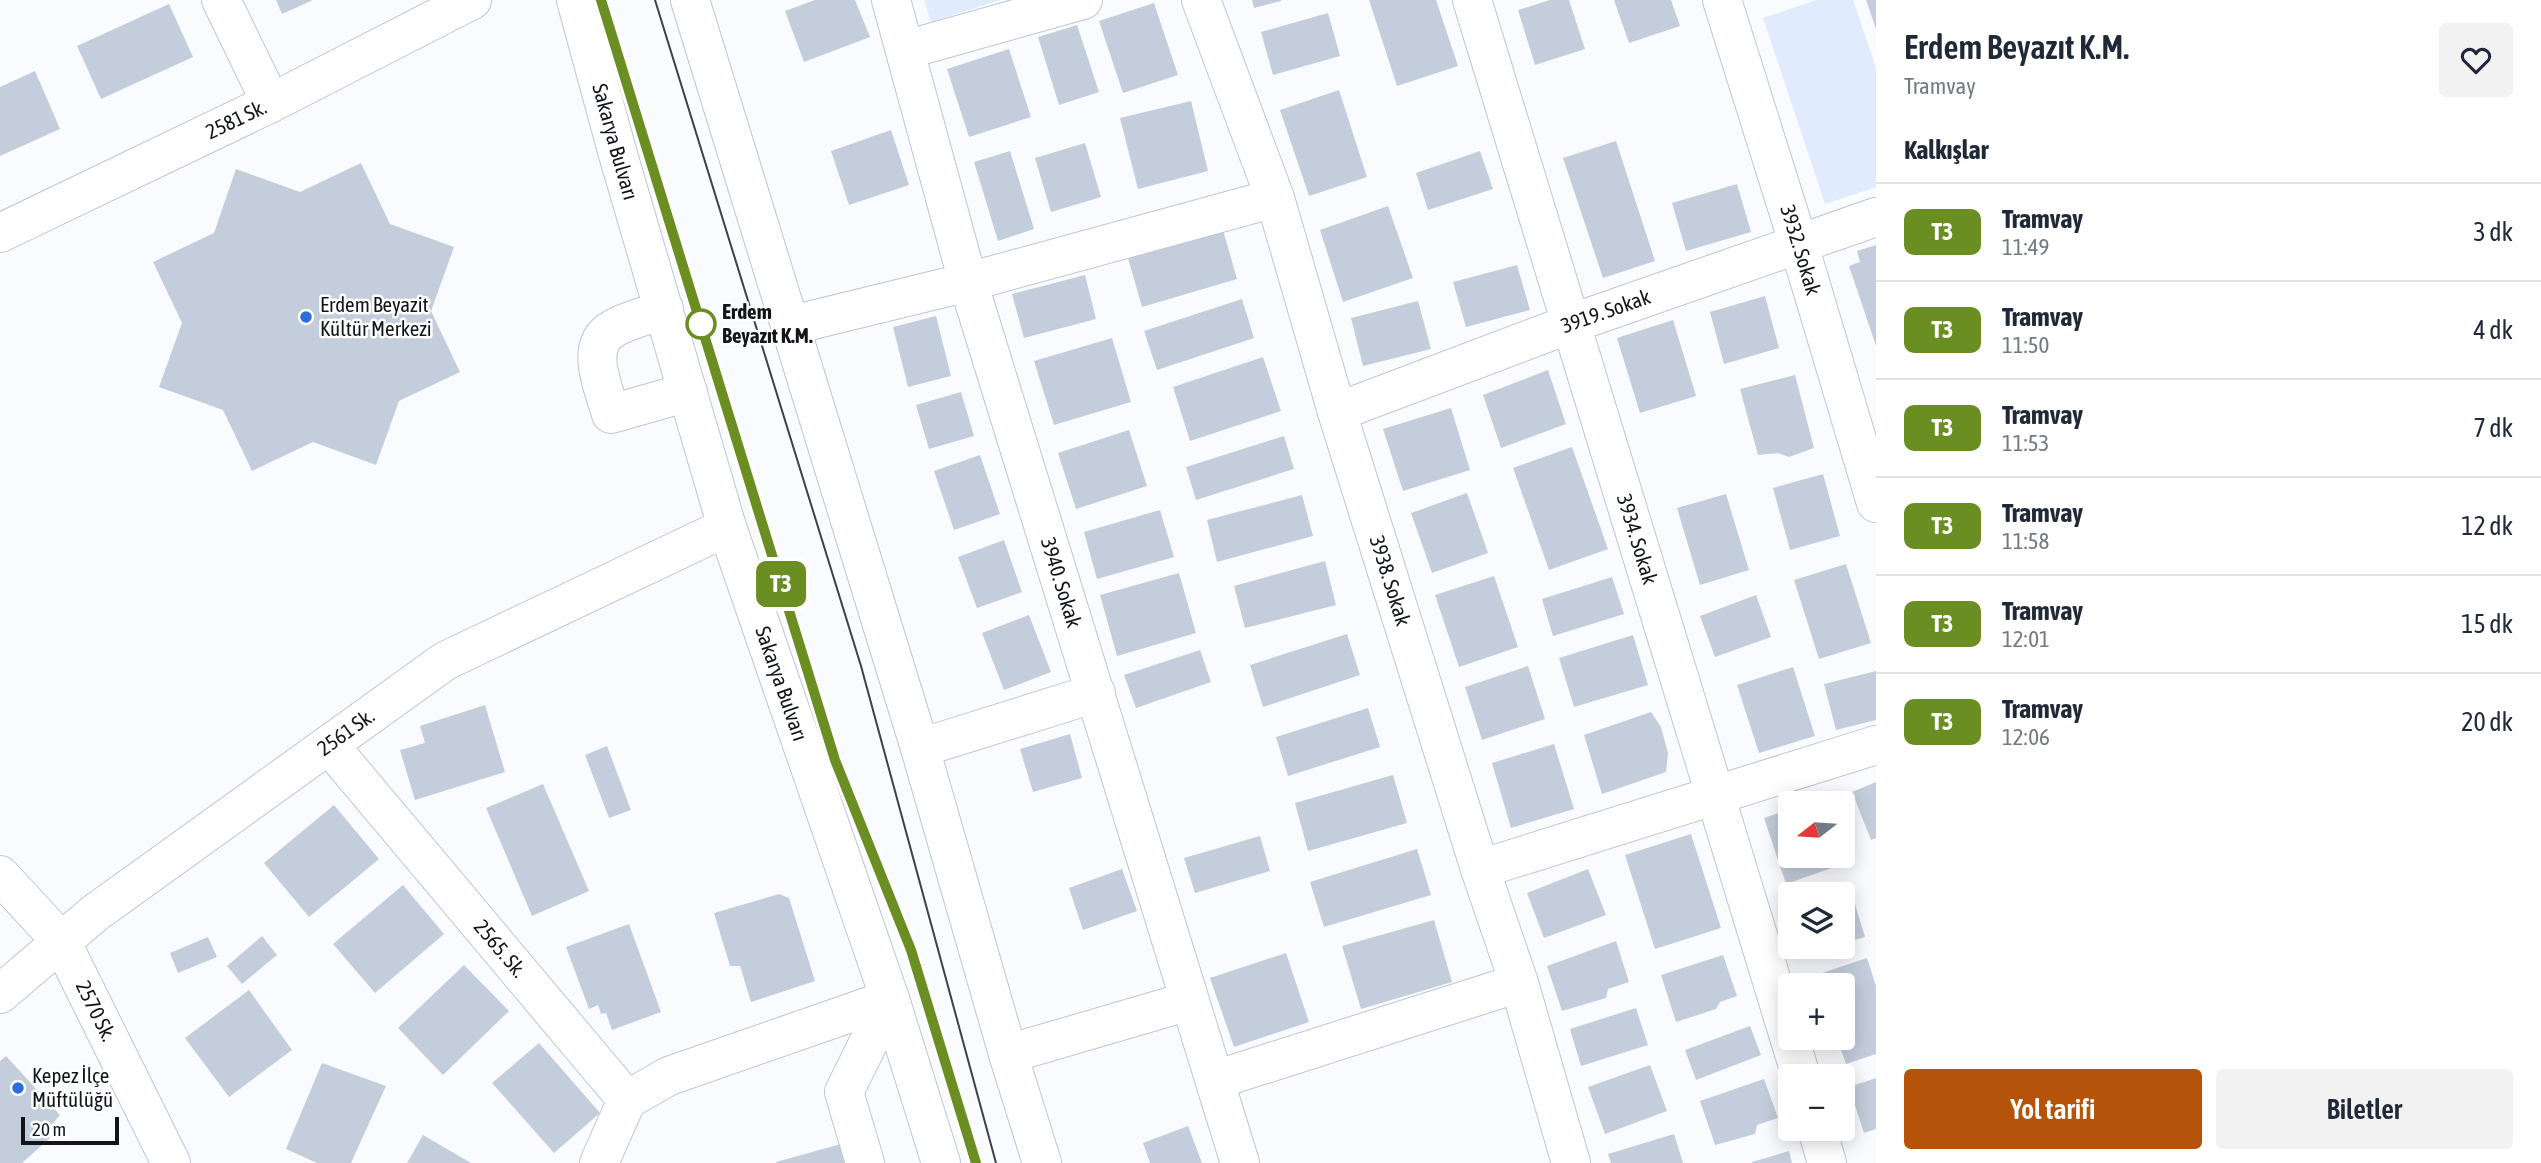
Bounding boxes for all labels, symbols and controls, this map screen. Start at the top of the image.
button: heart [2439,23,2513,97]
text: Erdem Beyazıt K.M. [1904,28,2129,66]
text: Tramvay [1904,73,1976,99]
street label: Sakarya Bulvarı [588,81,644,202]
street label: 2581 Sk. [202,94,270,143]
text: Kalkışlar [1904,135,1988,165]
street label: 3932. Sokak [1776,202,1826,298]
text: Tramvay [2002,204,2083,234]
text: 3 dk [2473,217,2513,247]
text: T3 [1932,218,1953,245]
text: 11:49 [2002,234,2049,260]
street label: 3919. Sokak [1557,284,1653,337]
place label: Erdem Beyazit Kültür Merkezi [320,292,432,340]
place label: Erdem Beyazıt K.M. [722,299,813,347]
text: Tramvay [2002,302,2083,332]
marker: Erdem Beyazit Kültür Merkezi [298,309,314,325]
marker: Erdem Beyazıt K.M. [686,309,716,339]
text: 4 dk [2473,315,2513,345]
text: T3 [1932,316,1953,343]
text: 11:50 [2002,332,2049,358]
text: Tramvay [2002,400,2083,430]
text: 7 dk [2473,413,2513,443]
text: T3 [1932,414,1953,441]
text: 11:53 [2002,430,2049,456]
street label: 3934. Sokak [1613,491,1663,587]
text: Tramvay [2002,498,2083,528]
text: 12 dk [2461,511,2513,541]
text: T3 [1932,512,1953,539]
text: 11:58 [2002,528,2049,554]
street label: 3938. Sokak [1365,532,1416,628]
street label: 3940. Sokak [1037,534,1087,630]
line badge: T3 [750,561,812,607]
text: T3 [770,570,792,597]
text: Tramvay [2002,596,2083,626]
text: 15 dk [2461,609,2513,639]
text: T3 [1932,610,1953,637]
street label: Sakarya Bulvarı [751,623,813,744]
text: 12:01 [2002,626,2050,652]
text: Tramvay [2002,694,2083,724]
street label: 2561 Sk. [312,703,378,760]
text: 20 dk [2461,707,2513,737]
text: T3 [1932,708,1953,735]
text: 12:06 [2002,724,2050,750]
north arrow [1778,791,1855,868]
map controls [1778,791,1855,1141]
button: layers [1778,882,1855,959]
street label: 2565. Sk. [470,914,532,982]
button: + [1778,973,1855,1050]
street label: 2570 Sk. [72,976,122,1045]
place label: Kepez İlçe Müftülüğü [32,1063,113,1111]
button: − [1778,1064,1855,1141]
button: Yol tarifi [1904,1069,2202,1149]
button: Biletler [2216,1069,2513,1149]
marker: Kepez İlçe Müftülüğü [10,1080,26,1096]
scale bar [21,1114,119,1146]
text: 20 m [32,1118,66,1140]

